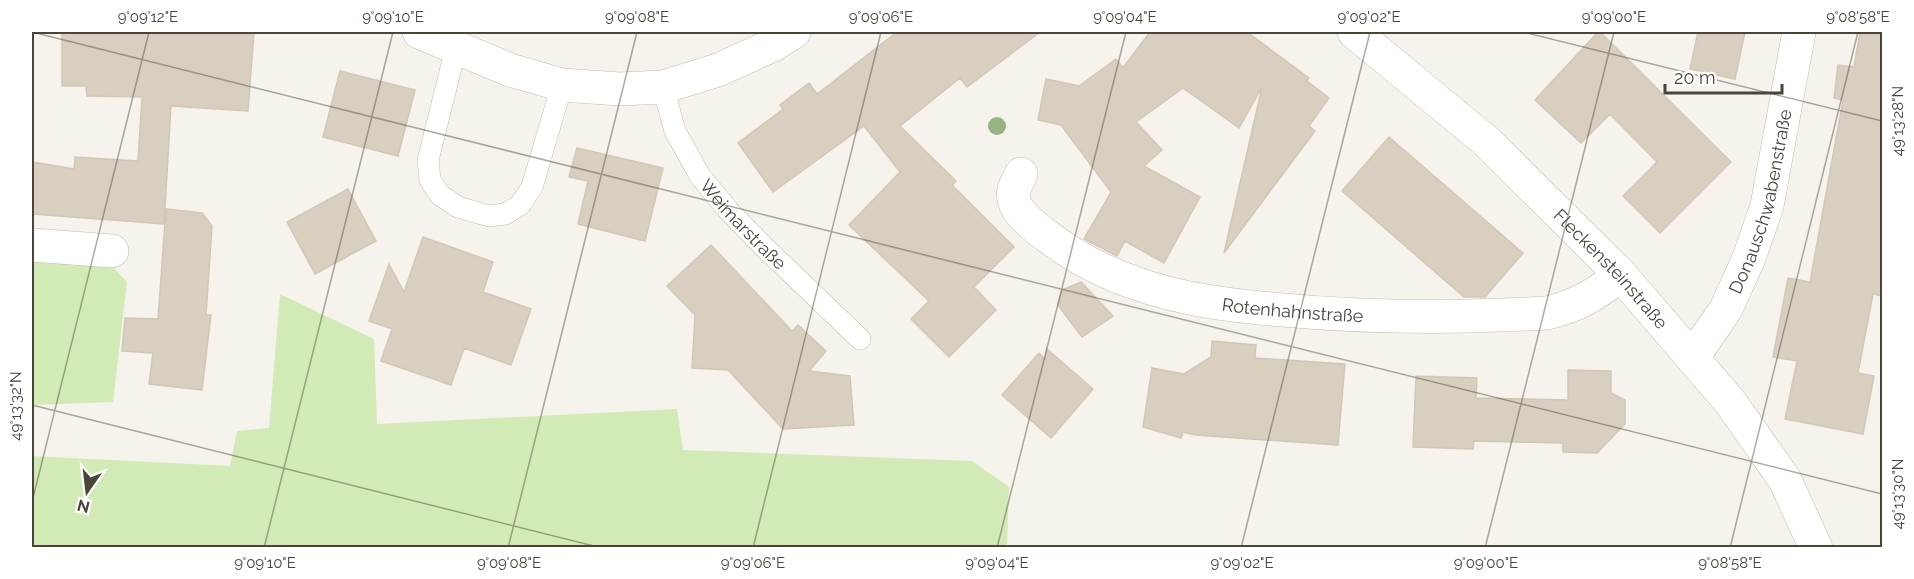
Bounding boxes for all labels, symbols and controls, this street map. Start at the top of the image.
text: 9°09'12"E [118,8,178,26]
text: 9°09'10"E [362,8,424,26]
text: 9°09'08"E [605,8,669,26]
text: 9°09'06"E [849,8,913,26]
text: 9°09'04"E [1093,8,1157,26]
text: 9°09'02"E [1337,8,1401,26]
text: 9°09'00"E [1582,8,1646,26]
text: 9°08'58"E [1826,8,1890,26]
scale bar [1665,57,1782,95]
text: 20 m [1674,67,1716,88]
text: 49°13'28"N [1889,86,1907,156]
street label: Donauschwabenstraße [1724,107,1795,297]
street label: Weimarstraße [696,175,791,274]
street label: Fleckensteinstraße [1550,204,1673,333]
street label: Rotenhahnstraße [1221,293,1364,326]
text: 49°13'32"N [7,371,25,441]
text: 49°13'30"N [1889,459,1907,529]
north arrow [57,462,117,522]
text: N [75,495,92,517]
text: 9°09'10"E [234,554,296,572]
text: 9°09'08"E [477,554,541,572]
text: 9°09'06"E [721,554,785,572]
text: 9°09'04"E [965,554,1029,572]
text: 9°09'02"E [1210,554,1274,572]
text: 9°09'00"E [1454,554,1518,572]
text: 9°08'58"E [1698,554,1762,572]

